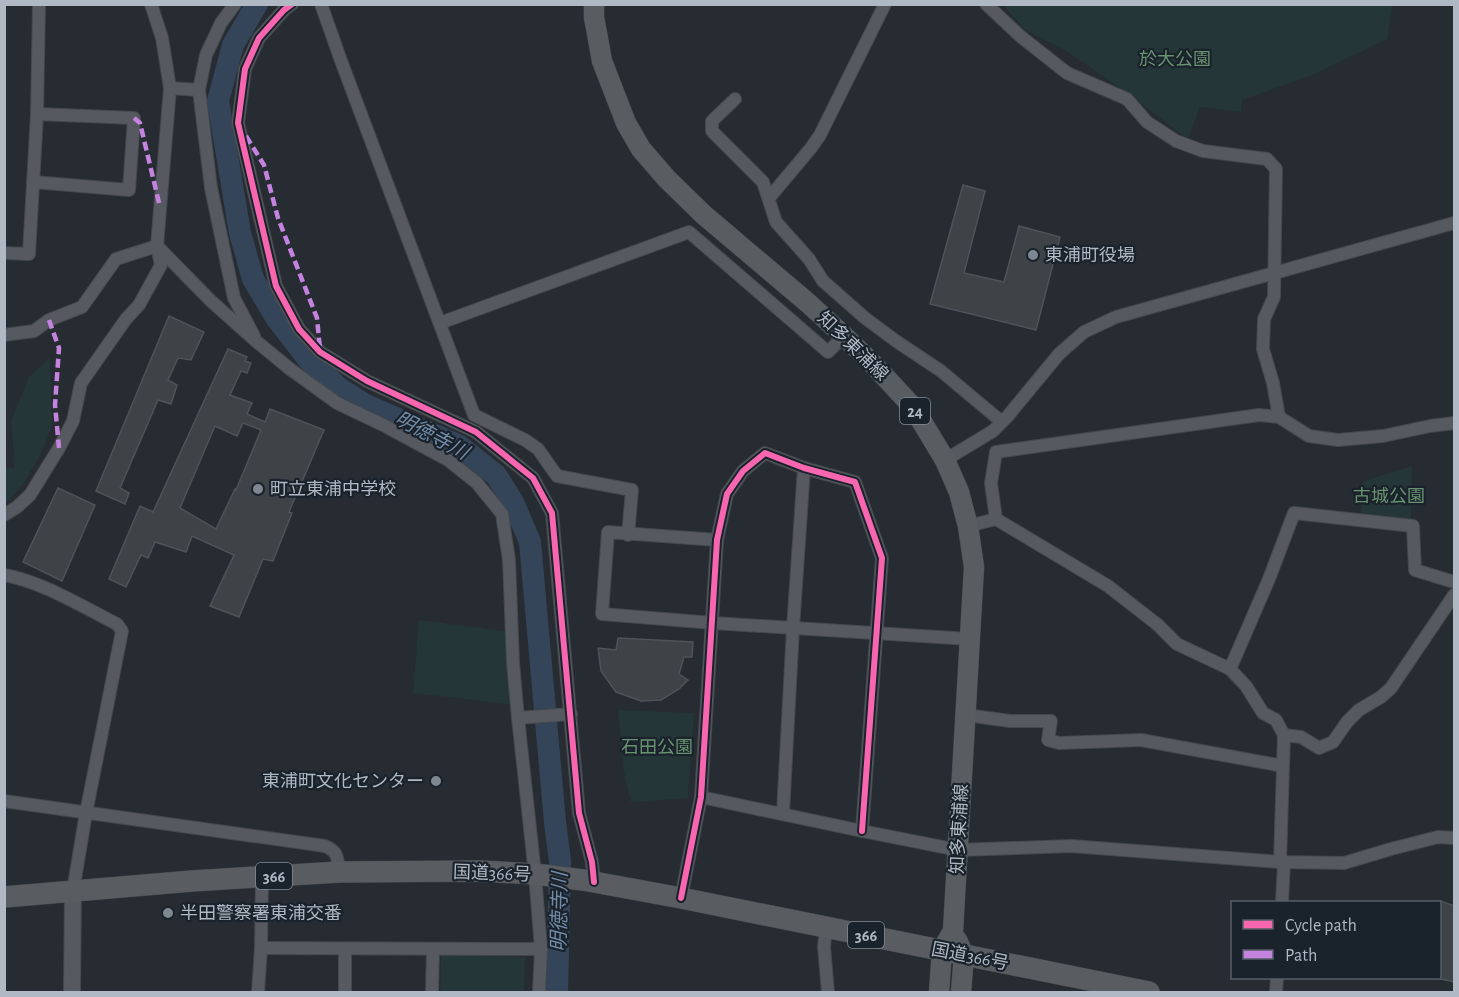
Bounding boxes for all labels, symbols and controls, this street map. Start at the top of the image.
park label: 於大公園 [1139,49,1211,69]
place label: 東浦町役場 [1045,245,1135,265]
marker: 東浦町役場 [1026,248,1040,262]
street label: 知多東浦線 [814,308,892,384]
road number: 24 [900,398,930,424]
water label: 明徳寺川 [392,407,474,464]
place label: 町立東浦中学校 [270,479,396,499]
marker: 町立東浦中学校 [251,482,265,496]
park label: 古城公園 [1353,487,1425,506]
park label: 石田公園 [621,738,693,757]
place label: 東浦町文化センター [262,771,424,791]
marker: 東浦町文化センター [429,774,443,788]
street label: 知多東浦線 [947,784,971,874]
street label: 国道366号 [453,862,531,884]
road number: 366 [256,863,292,889]
water label: 明徳寺川 [548,870,571,952]
legend [1231,901,1441,979]
place label: 半田警察署東浦交番 [180,903,342,923]
marker: 半田警察署東浦交番 [161,906,175,920]
text: Cycle path [1285,917,1357,935]
road number: 366 [848,922,884,948]
street label: 国道366号 [930,939,1010,973]
text: Path [1285,947,1317,965]

